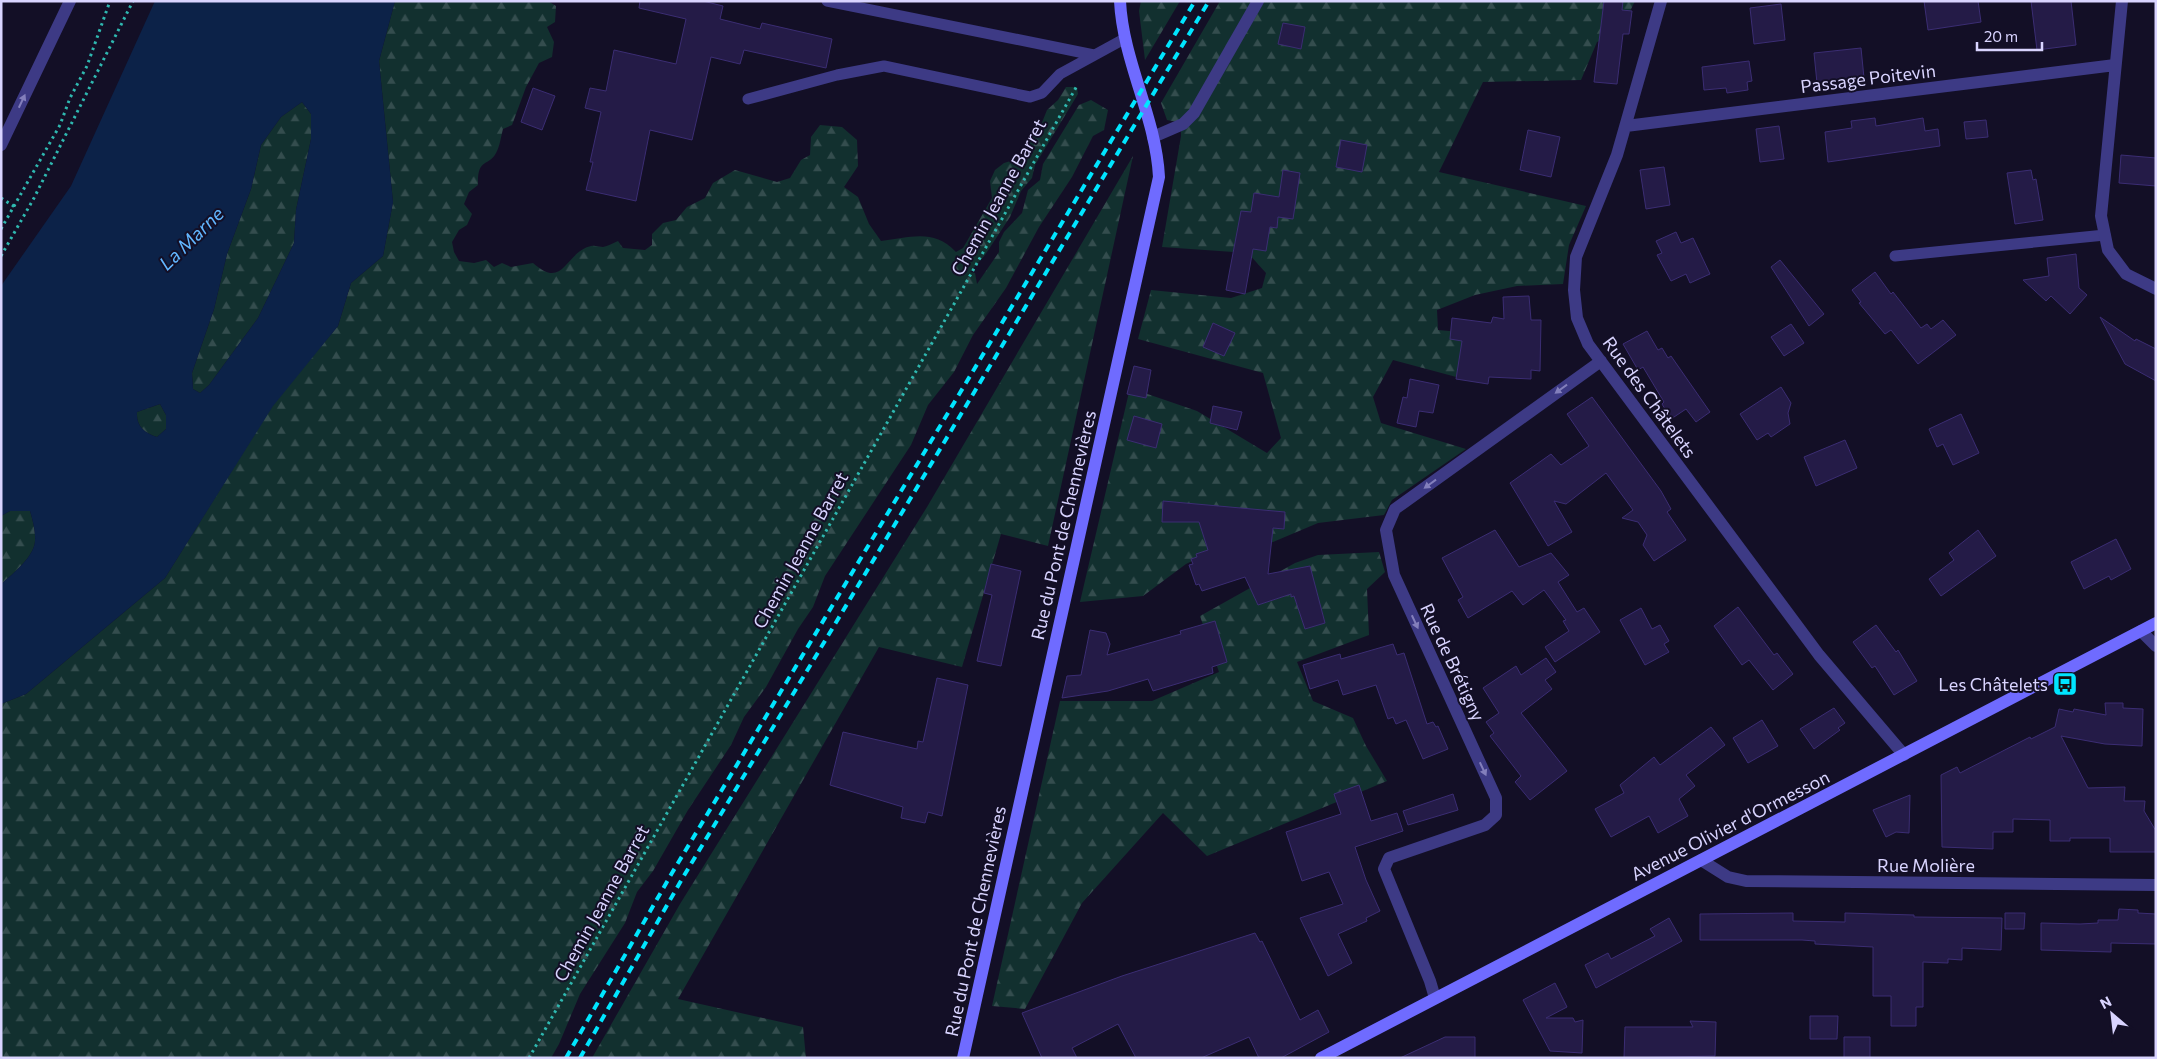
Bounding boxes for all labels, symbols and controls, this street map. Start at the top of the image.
scale bar [1977,20,2042,52]
text: 20 m [1984,27,2018,45]
street label: Passage Poitevin [1799,59,1937,97]
one-way arrow [18,94,26,108]
street label: Chemin Jeanne Barret [946,115,1050,279]
water label: La Marne [154,202,228,274]
street label: Rue des Châtelets [1599,332,1701,462]
one-way arrow [1555,384,1568,394]
street label: Rue du Pont de Chennevières [1026,408,1100,642]
street label: Chemin Jeanne Barret [748,468,852,632]
one-way arrow [1423,479,1437,489]
street label: Rue de Brétigny [1416,600,1490,724]
one-way arrow [1412,615,1420,629]
bus stop icon: Les Châtelets [2052,671,2078,697]
place label: Les Châtelets [1938,673,2048,695]
one-way arrow [1479,762,1487,777]
street label: Avenue Olivier d'Ormesson [1627,765,1833,885]
street label: Rue du Pont de Chennevières [940,804,1010,1038]
street label: Chemin Jeanne Barret [549,821,653,985]
street label: Rue Molière [1877,854,1975,876]
north arrow [2087,989,2137,1039]
text: N [2097,992,2114,1012]

